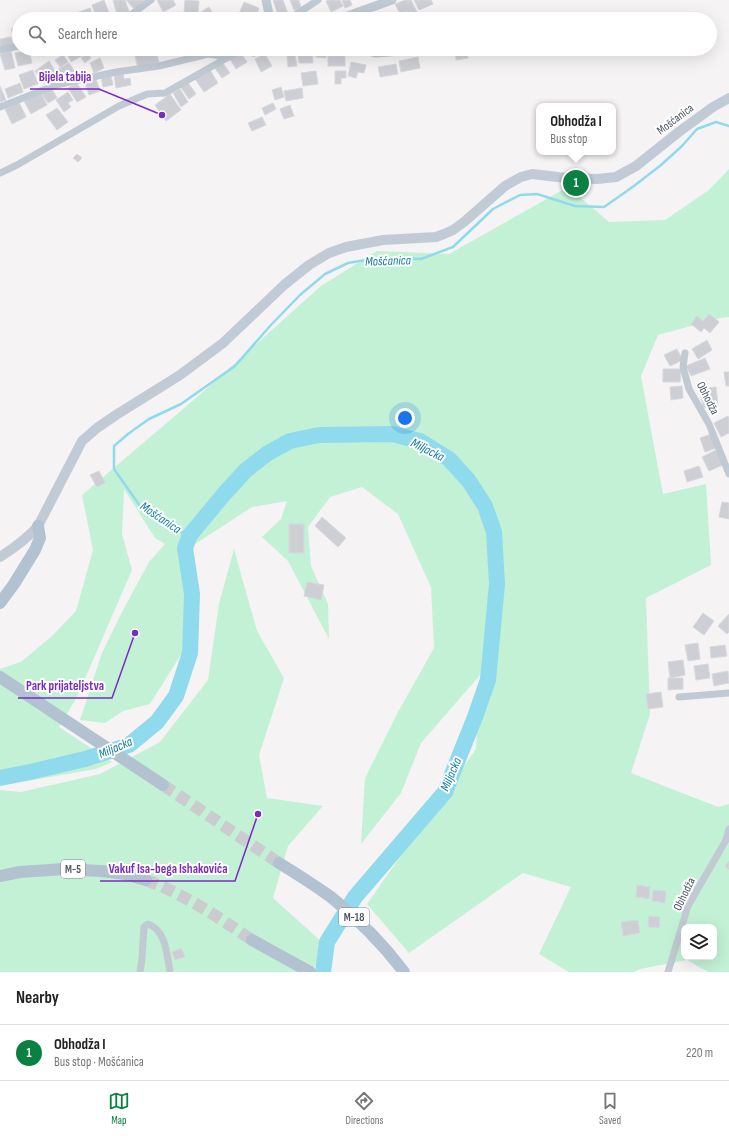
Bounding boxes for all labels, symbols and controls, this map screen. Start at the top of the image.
search box [12,12,717,56]
icon: search [26,23,48,45]
text: Search here [58,25,118,44]
callout: Bijela tabija [30,64,99,89]
text: Bijela tabija [39,69,91,85]
street label: Mošćanica [654,100,697,138]
popup [536,103,616,155]
text: Obhodža I [550,112,602,131]
text: Bus stop [550,131,587,147]
pin: 1 [563,168,589,198]
water label: Mošćanica [365,252,412,270]
street label: Obhodža [693,379,722,418]
your location [395,408,415,428]
water label: Miljacka [408,435,447,465]
water label: Mošćanica [137,498,185,538]
callout: Park prijateljstva [18,673,112,698]
text: Park prijateljstva [26,678,104,694]
water label: Miljacka [96,733,135,762]
water label: Miljacka [437,754,465,794]
callout: Vakuf Isa-bega Ishakovića [100,856,235,881]
road number: M-5 [61,860,85,878]
text: Vakuf Isa-bega Ishakovića [108,861,228,877]
street label: Obhodža [670,875,699,913]
road number: M-18 [339,908,369,926]
map controls [681,924,717,960]
button: layers [681,924,717,960]
text: Nearby [16,988,59,1008]
text: Obhodža I [54,1035,106,1054]
text: 1 [26,1045,32,1061]
text: 220 m [686,1045,713,1061]
text: Bus stop · Mošćanica [54,1054,144,1070]
tab: Map [108,1090,130,1127]
tab: Directions [346,1090,383,1127]
tab: Saved [599,1090,621,1127]

